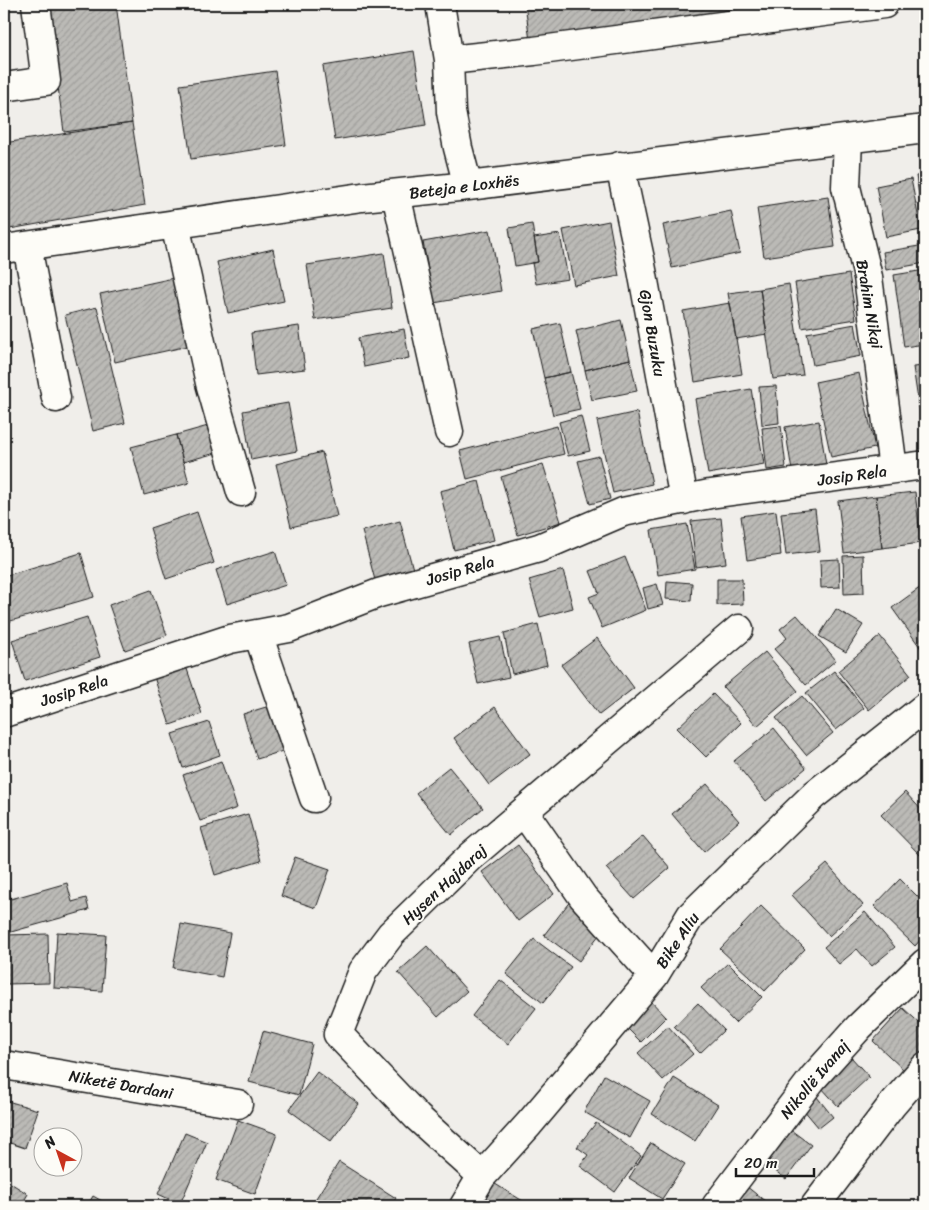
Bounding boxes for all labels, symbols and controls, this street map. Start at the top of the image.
street label: Beteja e Loxhës [408,165,521,208]
street label: Brahim Nikqi [847,257,892,352]
street label: Gjon Buzuku [631,287,675,379]
street label: Josip Rela [814,456,889,495]
street label: Josip Rela [422,547,498,594]
street label: Josip Rela [35,666,112,715]
street label: Hysen Hajdaraj [395,836,495,932]
street label: Bike Aliu [648,906,707,975]
street label: Nikollë Ivanaj [772,1032,857,1126]
street label: Niketë Dardani [67,1061,176,1108]
north arrow [32,1128,82,1178]
text: N [37,1130,62,1156]
scale bar [736,1145,814,1177]
text: 20 m [744,1150,778,1176]

